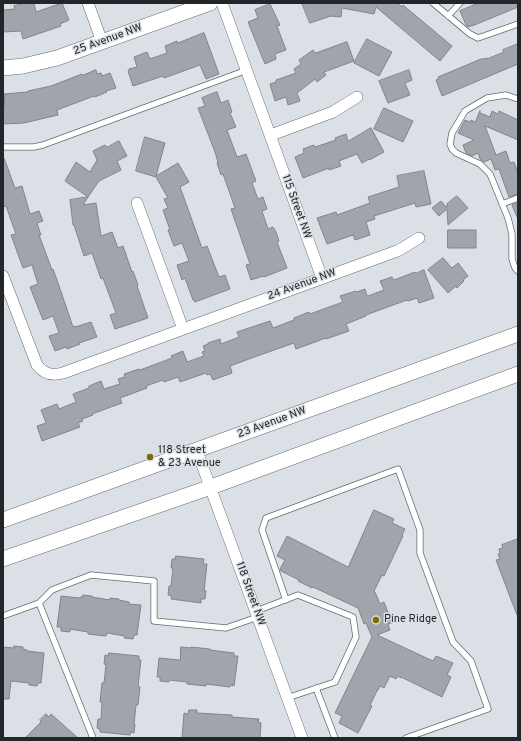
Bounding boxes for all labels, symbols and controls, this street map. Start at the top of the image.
street label: 25 Avenue NW [72,21,144,59]
street label: 115 Street NW [278,173,314,241]
street label: 24 Avenue NW [266,266,338,304]
street label: 23 Avenue NW [236,404,308,442]
place label: 118 Street & 23 Avenue [158,444,221,470]
marker: 118 Street & 23 Avenue [145,452,155,462]
street label: 118 Street NW [232,560,268,628]
place label: Pine Ridge [384,613,437,627]
marker: Pine Ridge [371,615,381,625]

